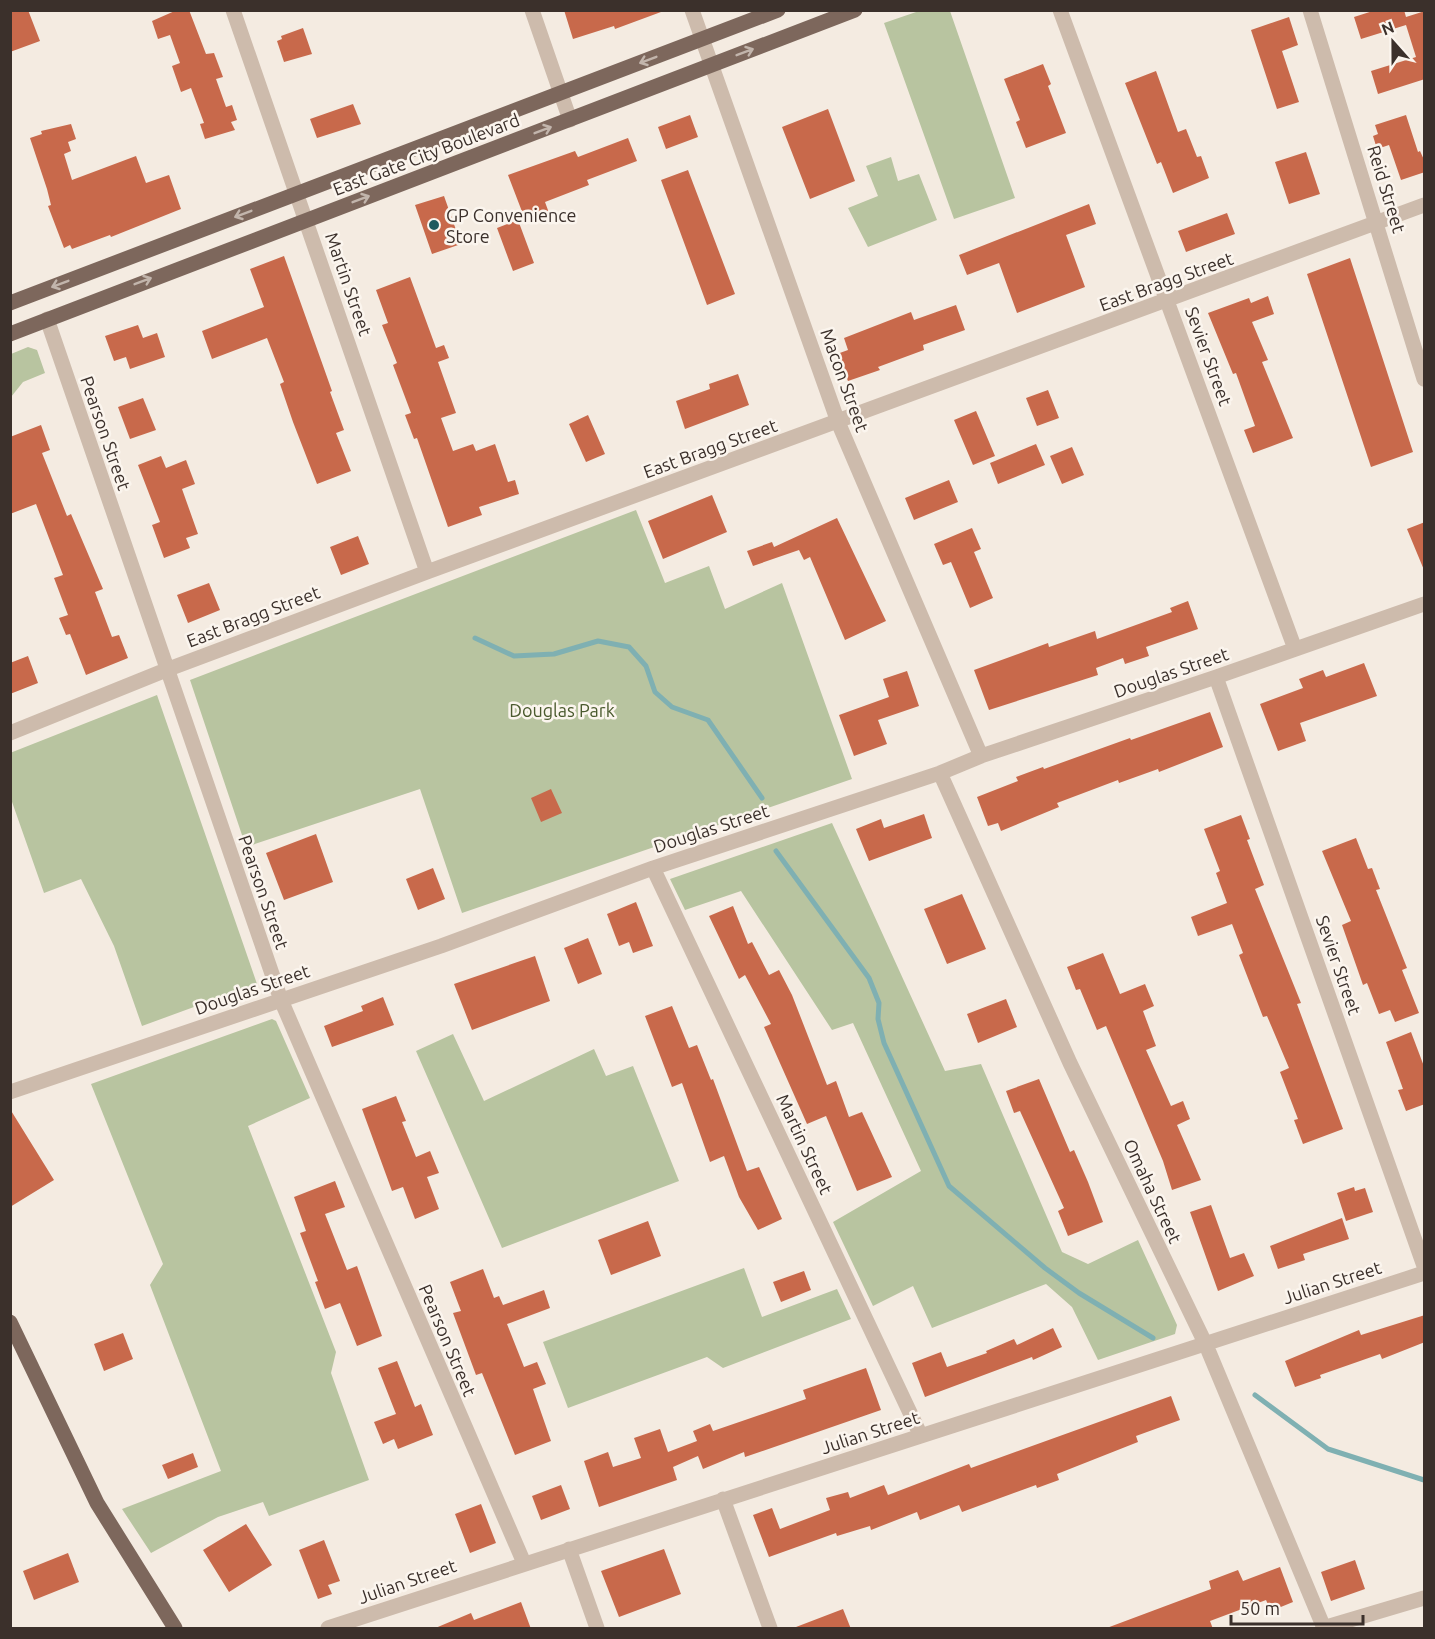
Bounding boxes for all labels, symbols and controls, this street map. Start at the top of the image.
north arrow [1363,12,1423,72]
text: N [1379,17,1396,39]
one-way arrow [735,46,754,57]
one-way arrow [639,55,657,66]
street label: East Gate City Boulevard [330,109,522,199]
one-way arrow [533,124,552,135]
street label: Reid Street [1364,143,1410,235]
one-way arrow [351,193,370,204]
place label: GP Convenience Store [446,205,576,246]
one-way arrow [234,209,252,220]
marker: GP Convenience Store [427,218,441,232]
street label: Martin Street [322,230,376,338]
street label: East Bragg Street [1096,248,1236,314]
one-way arrow [133,275,152,286]
one-way arrow [52,279,70,290]
street label: Sevier Street [1182,304,1236,408]
street label: Macon Street [817,326,873,434]
street label: Pearson Street [77,373,135,493]
street label: East Bragg Street [640,415,780,481]
street label: East Bragg Street [184,581,322,651]
street label: Douglas Street [1111,643,1231,701]
park label: Douglas Park [509,700,615,720]
street label: Douglas Street [651,800,771,856]
street label: Pearson Street [235,832,293,952]
street label: Sevier Street [1313,913,1365,1017]
street label: Douglas Street [192,960,312,1018]
street label: Martin Street [773,1091,837,1197]
street label: Omaha Street [1120,1136,1186,1246]
street label: Julian Street [1280,1257,1384,1307]
street label: Pearson Street [415,1281,481,1399]
street label: Julian Street [818,1407,922,1457]
street label: Julian Street [355,1555,459,1607]
scale bar [1231,1588,1363,1626]
text: 50 m [1240,1598,1280,1618]

